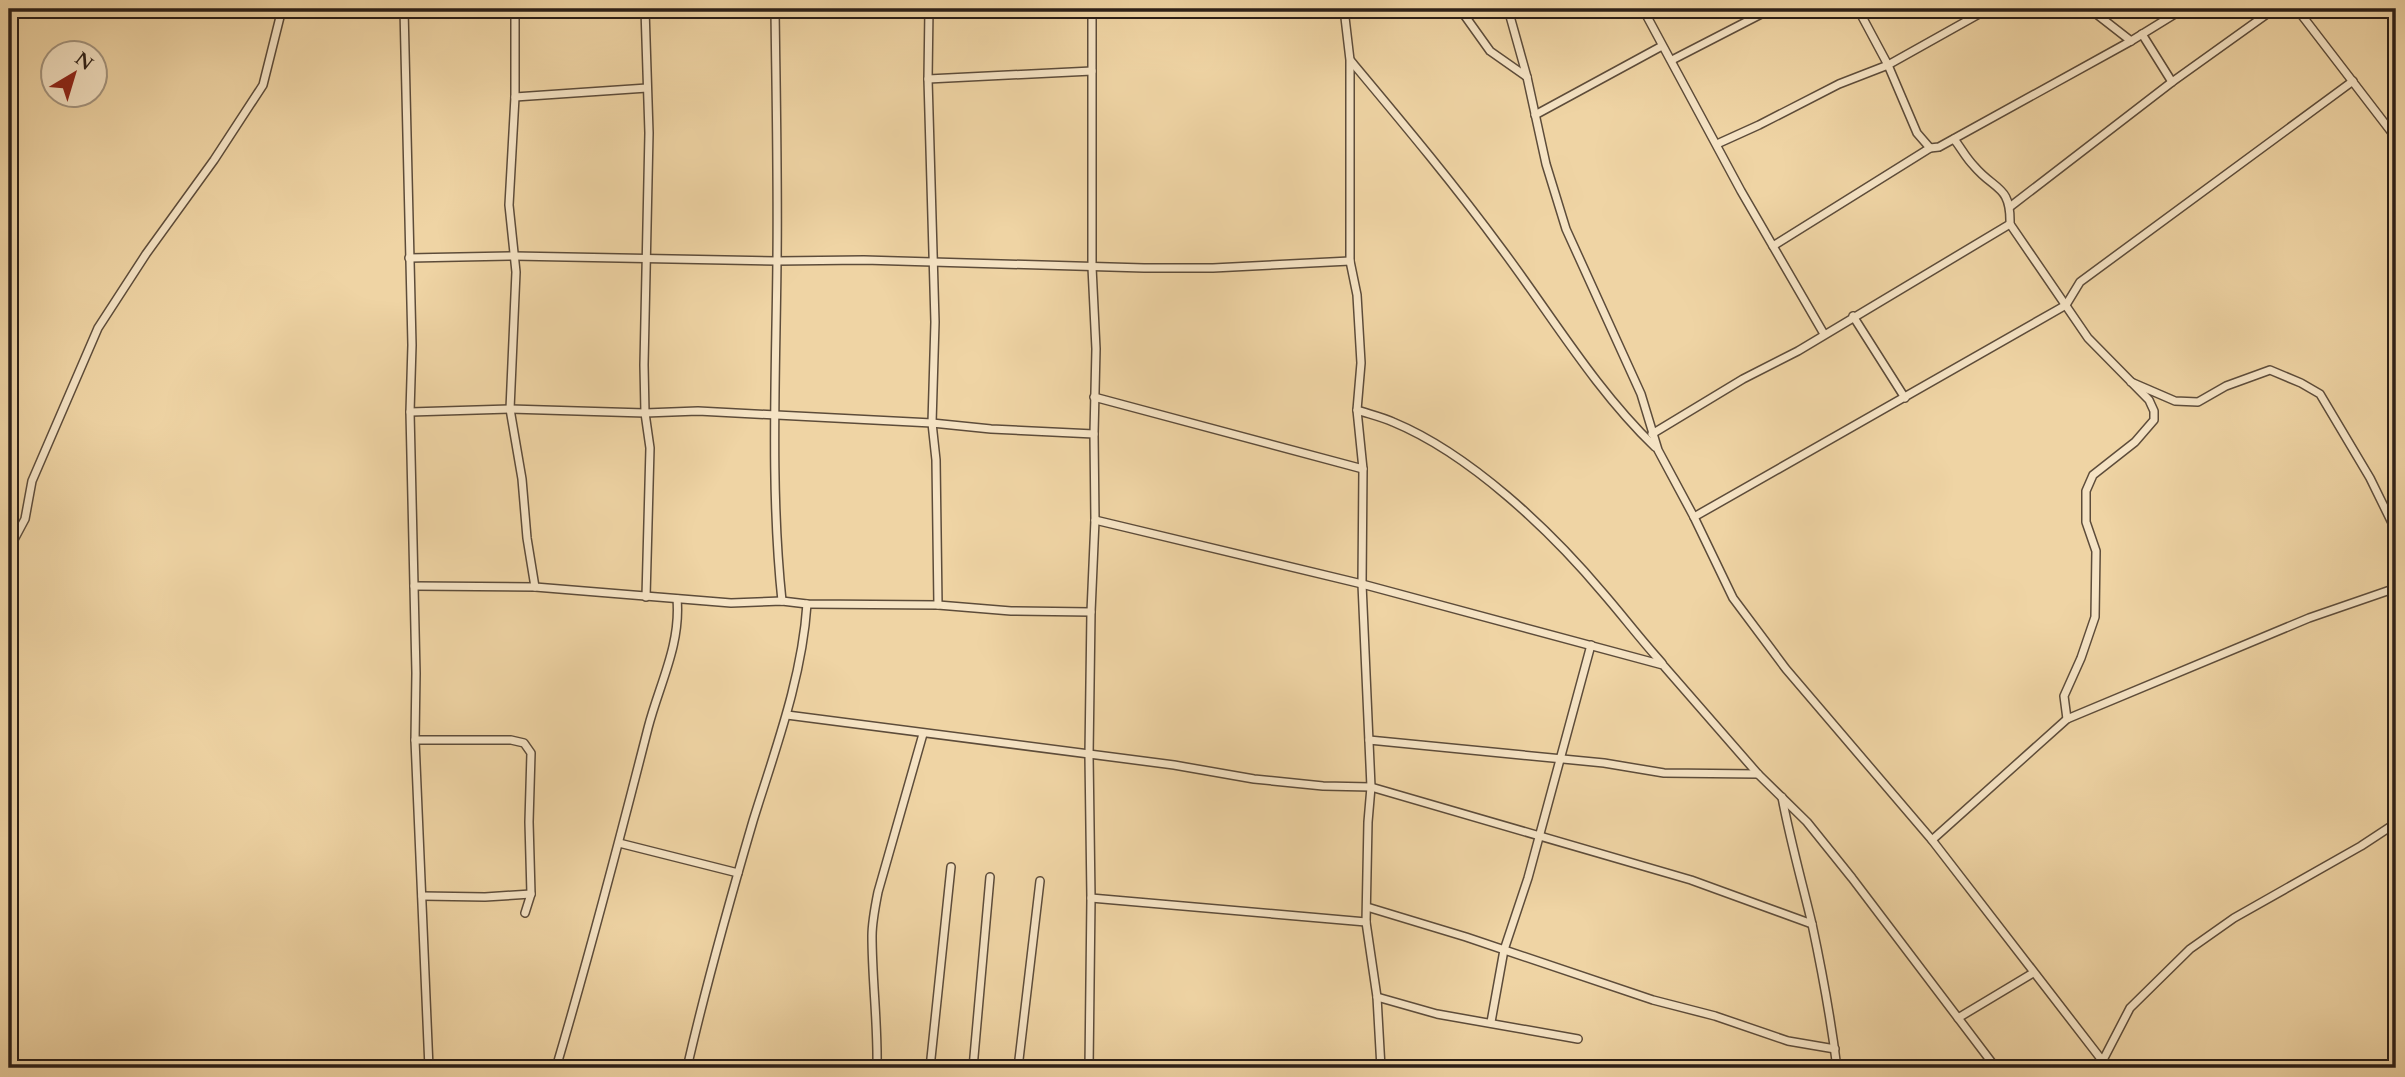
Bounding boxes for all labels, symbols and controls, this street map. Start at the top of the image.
north arrow [38,38,108,108]
text: N [69,46,99,77]

